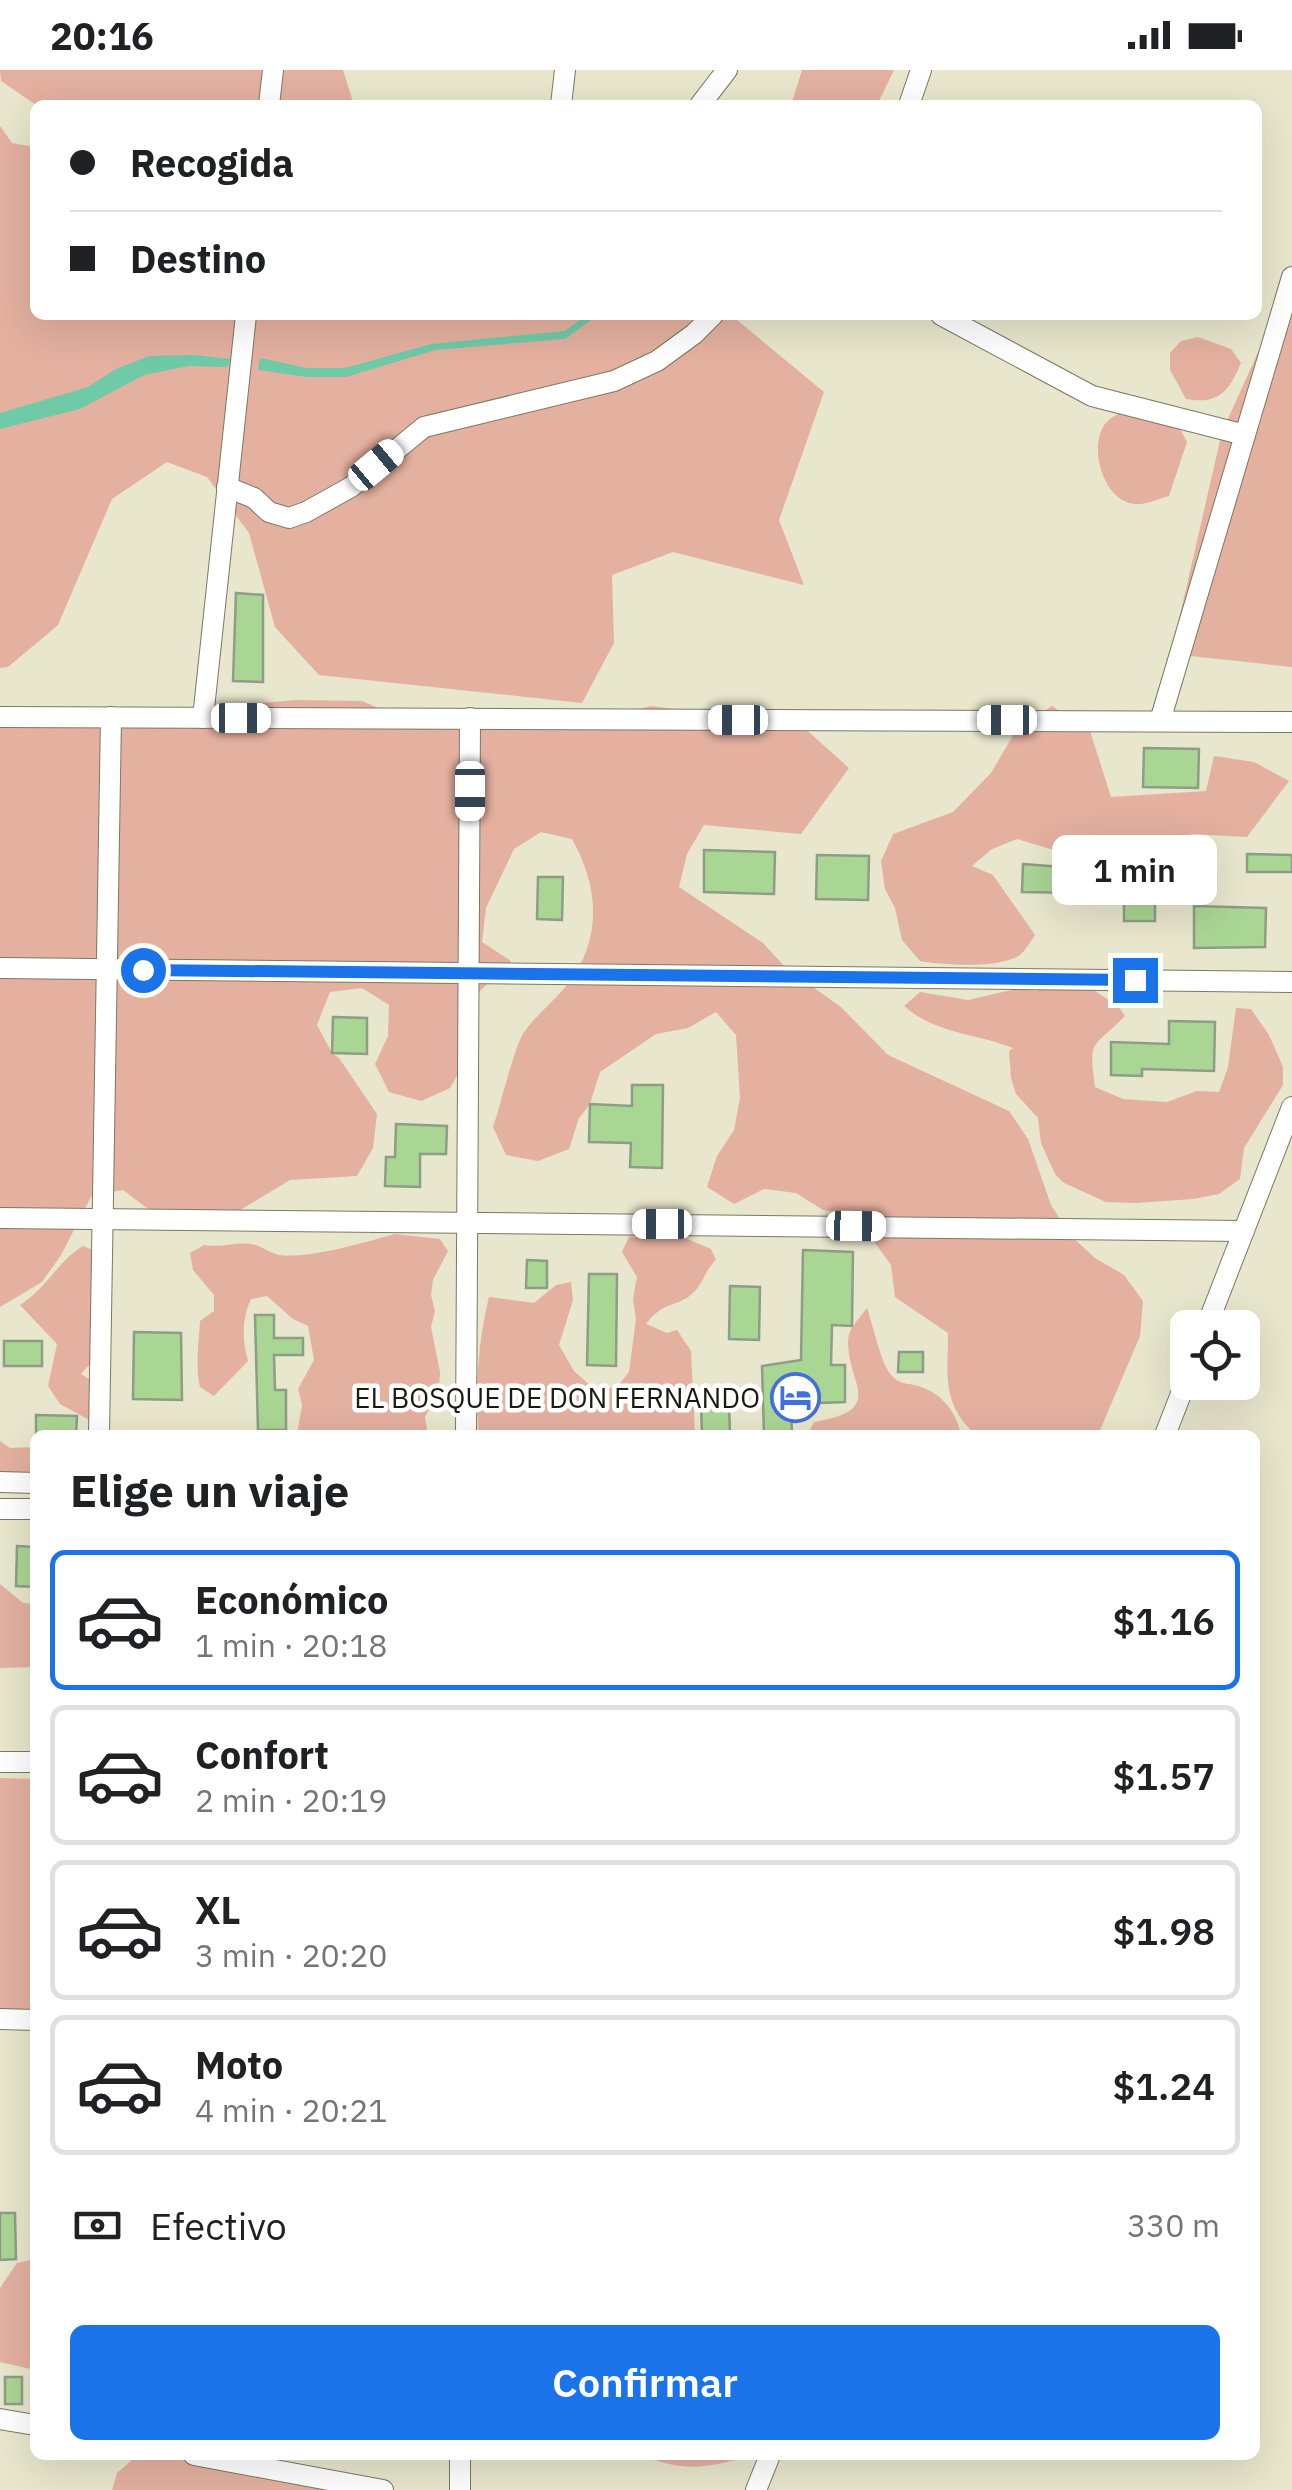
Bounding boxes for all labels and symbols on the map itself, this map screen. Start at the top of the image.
car [343,434,409,496]
car [211,703,271,733]
car [708,705,768,735]
car [977,705,1037,735]
car [455,761,485,821]
callout: 1 min [1052,835,1218,905]
route start [121,948,166,993]
route end [1113,958,1158,1003]
car [632,1209,692,1239]
car [826,1210,886,1242]
hotel icon: EL BOSQUE DE DON FERNANDO [769,1371,821,1423]
place label: EL BOSQUE DE DON FERNANDO [354,1379,760,1416]

